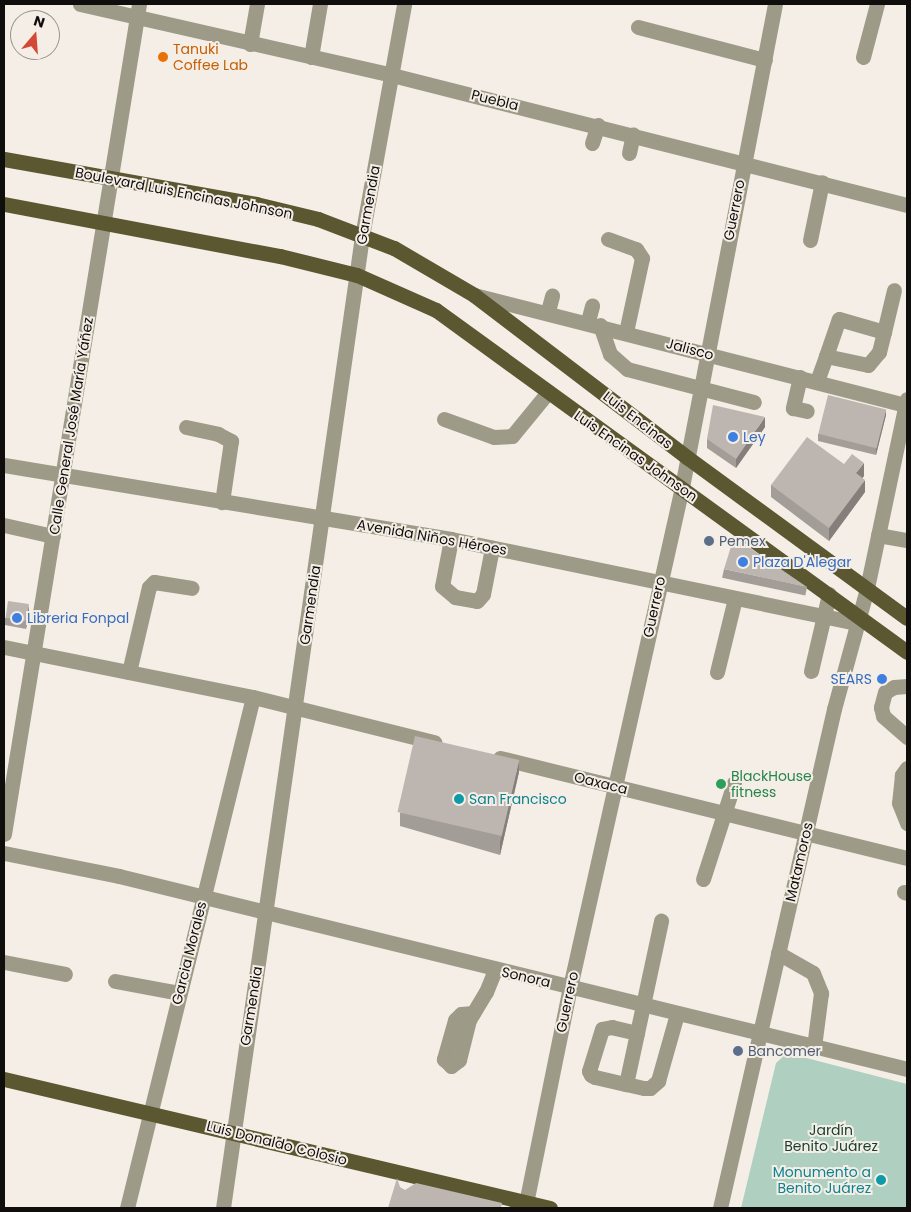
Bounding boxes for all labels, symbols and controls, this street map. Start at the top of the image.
north arrow [10,10,60,60]
text: N [31,11,47,33]
place label: Tanuki Coffee Lab [173,41,248,74]
marker: Tanuki Coffee Lab [157,51,169,63]
street label: Puebla [470,86,520,114]
street label: Boulevard Luis Encinas Johnson [74,164,294,222]
street label: Garmendia [353,164,383,246]
street label: Guerrero [720,178,748,242]
street label: Calle General José María Yáñez [46,316,96,536]
street label: Jalisco [664,335,716,363]
street label: Luis Encinas [600,388,676,452]
street label: Luis Encinas Johnson [571,407,701,505]
place label: Ley [743,429,766,445]
marker: Ley [727,431,739,443]
street label: Avenida Niños Héroes [356,516,508,558]
place label: Pemex [719,533,766,549]
marker: Pemex [703,535,715,547]
place label: Plaza D'Alegar [753,554,851,570]
marker: Plaza D'Alegar [737,556,749,568]
street label: Garmendia [296,564,324,646]
street label: Guerrero [639,575,669,639]
place label: Libreria Fonpal [27,610,129,626]
marker: Libreria Fonpal [11,612,23,624]
place label: SEARS [830,671,872,687]
marker: SEARS [876,673,888,685]
street label: Oaxaca [572,768,630,798]
place label: BlackHouse fitness [731,768,812,800]
marker: BlackHouse fitness [715,778,727,790]
place label: San Francisco [469,791,567,807]
marker: San Francisco [453,793,465,805]
street label: Matamoros [782,821,816,903]
street label: Garcia Morales [168,900,210,1006]
street label: Sonora [500,963,552,991]
street label: Garmendia [236,965,266,1047]
street label: Guerrero [552,970,582,1034]
place label: Bancomer [748,1043,821,1059]
marker: Bancomer [732,1045,744,1057]
street label: Luis Donaldo Colosio [205,1117,349,1169]
park label: Jardín Benito Juárez [784,1122,878,1154]
place label: Monumento a Benito Juárez [773,1164,871,1196]
marker: Monumento a Benito Juárez [875,1174,887,1186]

